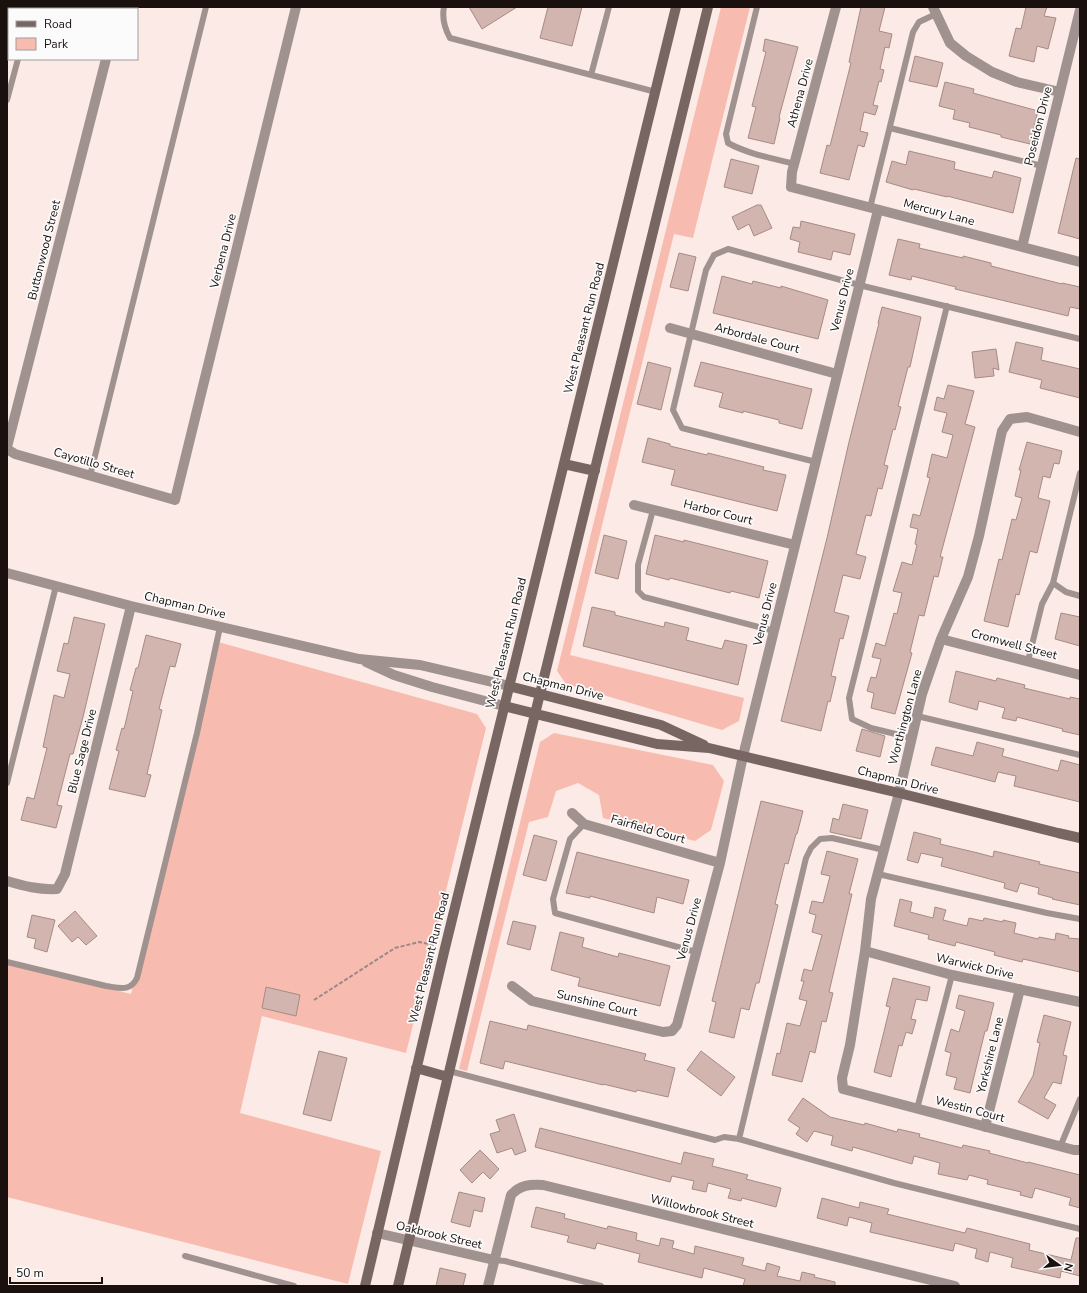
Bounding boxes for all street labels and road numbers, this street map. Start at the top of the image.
street label: Athena Drive [783,57,817,129]
street label: Poseidon Drive [1020,85,1056,167]
street label: Mercury Lane [902,195,976,229]
street label: Buttonwood Street [24,198,64,302]
street label: Verbena Drive [206,212,240,291]
street label: West Pleasant Run Road [560,261,608,395]
street label: Venus Drive [826,267,858,334]
street label: Arbordale Court [713,319,802,357]
street label: Cayotillo Street [52,444,137,482]
street label: Harbor Court [682,496,755,529]
street label: West Pleasant Run Road [482,576,530,710]
street label: Venus Drive [749,581,781,648]
street label: Chapman Drive [143,588,227,622]
street label: Cromwell Street [969,625,1060,663]
street label: Worthington Lane [885,667,925,767]
street label: Chapman Drive [521,668,605,704]
street label: Blue Sage Drive [64,707,100,795]
street label: Chapman Drive [856,762,940,798]
street label: Fairfield Court [609,811,688,847]
street label: West Pleasant Run Road [405,891,453,1025]
street label: Venus Drive [673,896,705,963]
street label: Warwick Drive [934,949,1016,983]
street label: Sunshine Court [555,986,640,1020]
street label: Yorkshire Lane [973,1015,1007,1096]
street label: Westin Court [933,1092,1007,1126]
street label: Willowbrook Street [649,1190,756,1232]
street label: Oakbrook Street [394,1217,484,1253]

